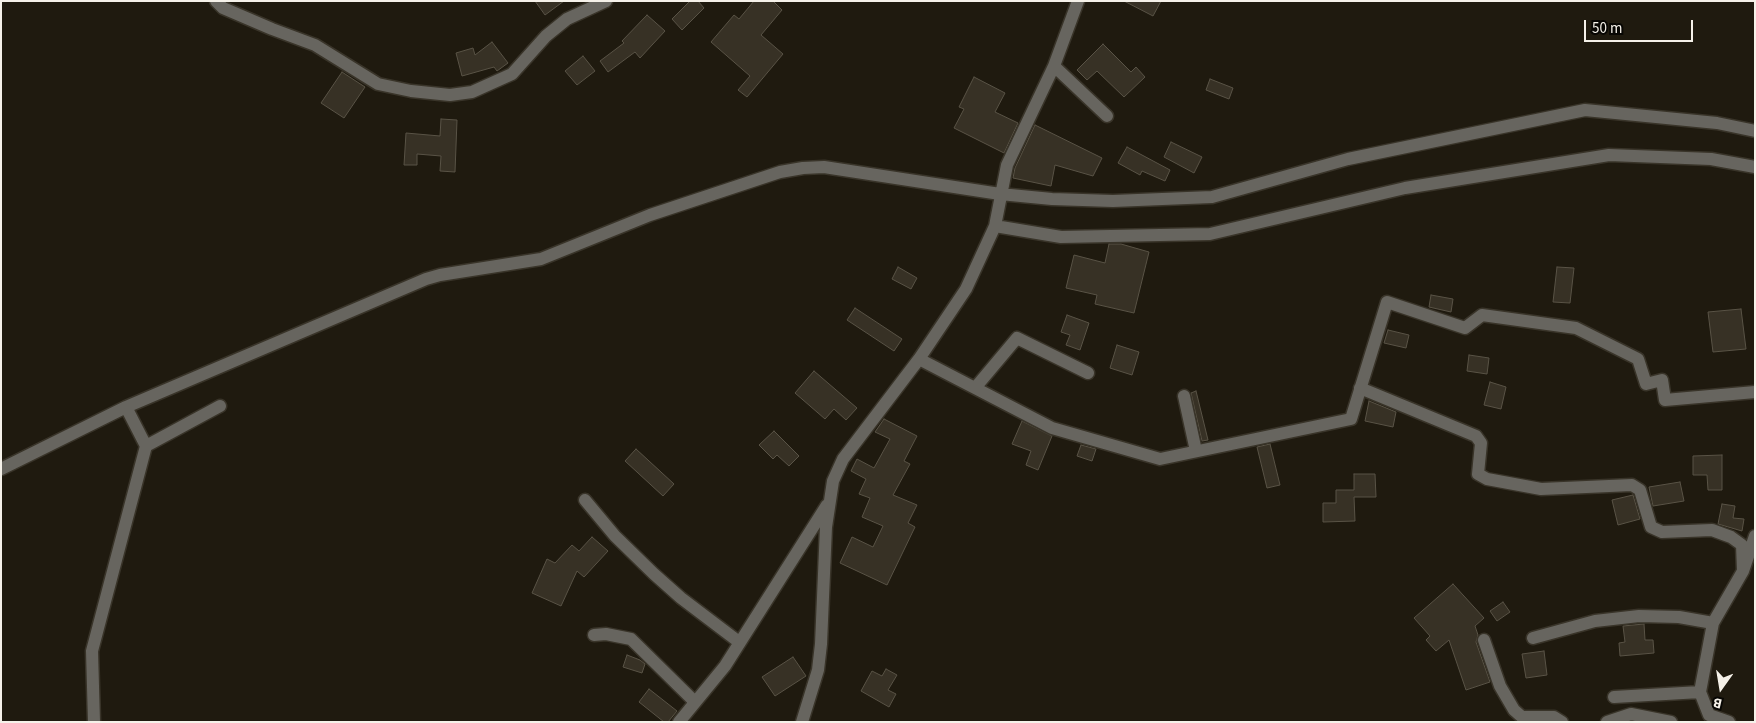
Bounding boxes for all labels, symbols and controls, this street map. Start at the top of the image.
scale bar [1586,10,1695,42]
text: 50 m [1592,18,1622,39]
north arrow [1696,663,1746,713]
text: B [1711,692,1724,713]

